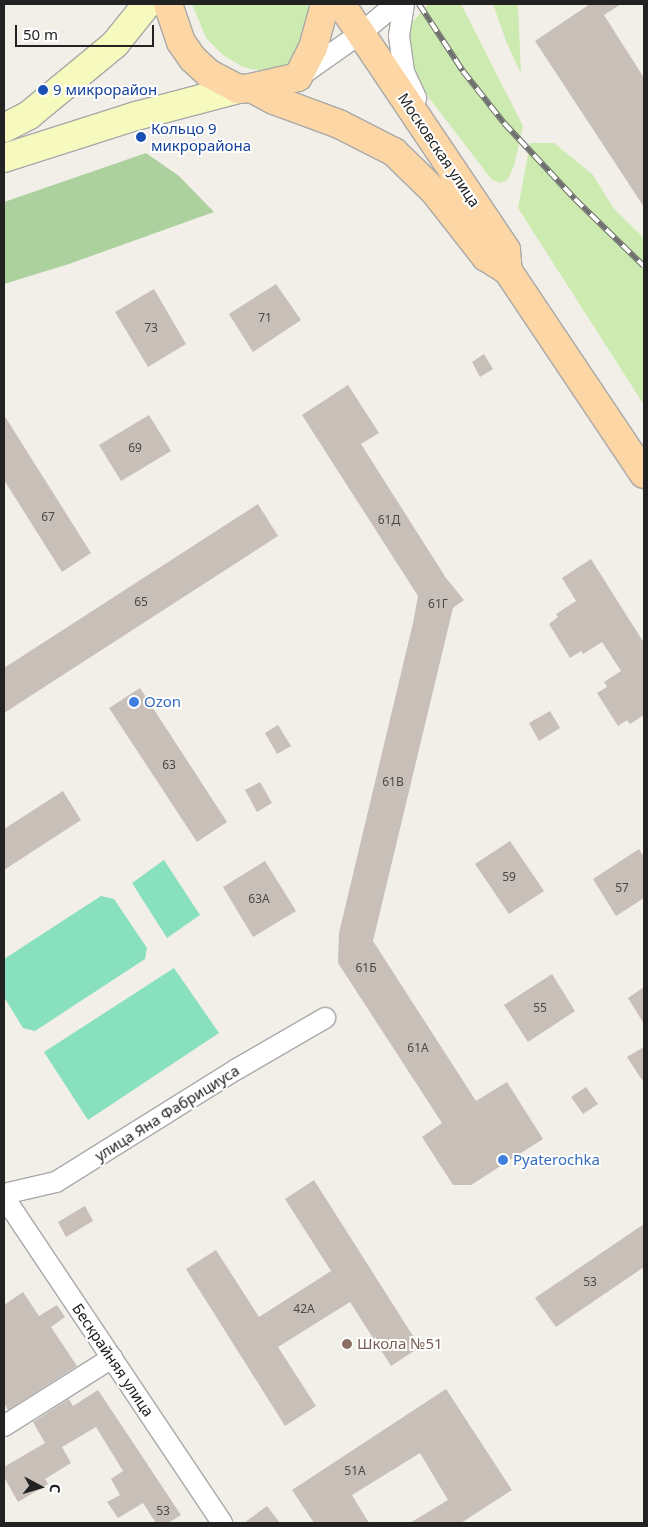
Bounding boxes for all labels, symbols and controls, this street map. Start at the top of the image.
scale bar [18,15,156,47]
text: 50 m [23,24,58,44]
place label: 9 микрорайон [53,81,157,99]
marker: 9 микрорайон [37,84,49,96]
street label: Московская улица [394,90,484,210]
place label: Кольцо 9 микрорайона [151,119,251,154]
marker: Кольцо 9 микрорайона [135,131,147,143]
house number: 71 [258,311,272,325]
house number: 73 [144,321,158,335]
house number: 69 [128,441,142,455]
house number: 67 [41,510,55,524]
house number: 61Д [378,513,400,527]
house number: 65 [134,595,148,609]
house number: 61Г [428,597,448,611]
place label: Ozon [144,693,181,711]
marker: Ozon [128,696,140,708]
house number: 63 [162,758,176,772]
house number: 61В [382,775,404,789]
house number: 59 [502,870,516,884]
house number: 57 [615,881,629,895]
house number: 63А [248,892,270,906]
house number: 61Б [355,961,377,975]
house number: 55 [533,1001,547,1015]
house number: 61А [407,1041,429,1055]
street label: улица Яна Фабрициуса [91,1061,243,1165]
place label: Pyaterochka [513,1151,600,1169]
marker: Pyaterochka [497,1154,509,1166]
house number: 53 [583,1275,597,1289]
street label: Бескрайняя улица [68,1300,158,1420]
house number: 42А [293,1302,315,1316]
place label: Школа №51 [357,1335,443,1353]
marker: Школа №51 [341,1338,353,1350]
north arrow [15,1462,65,1512]
house number: 51А [344,1464,366,1478]
text: С [45,1483,65,1494]
house number: 53 [156,1504,170,1518]

